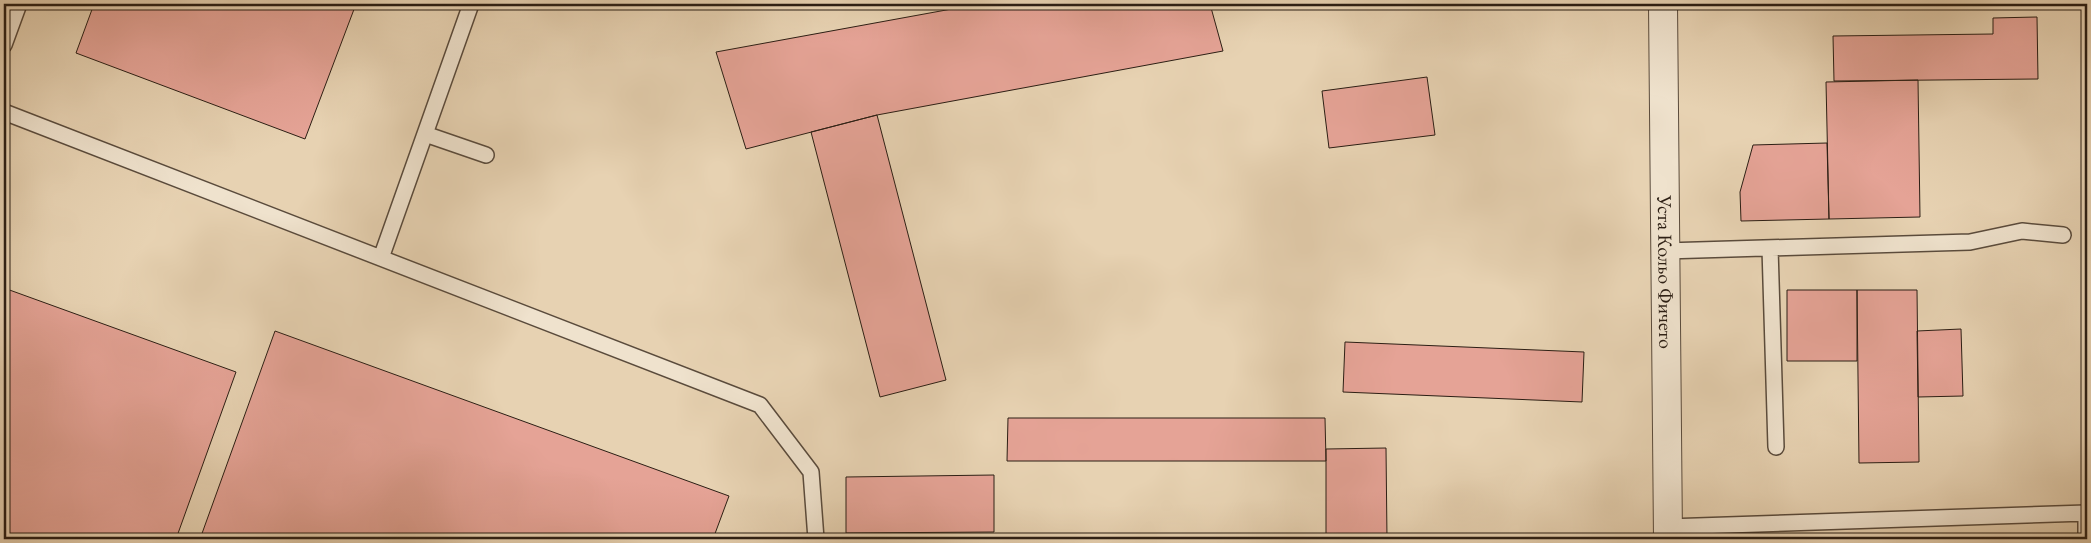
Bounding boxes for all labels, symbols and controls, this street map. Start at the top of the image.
street label: Уста Кольо Фичето [1652,194,1679,349]

